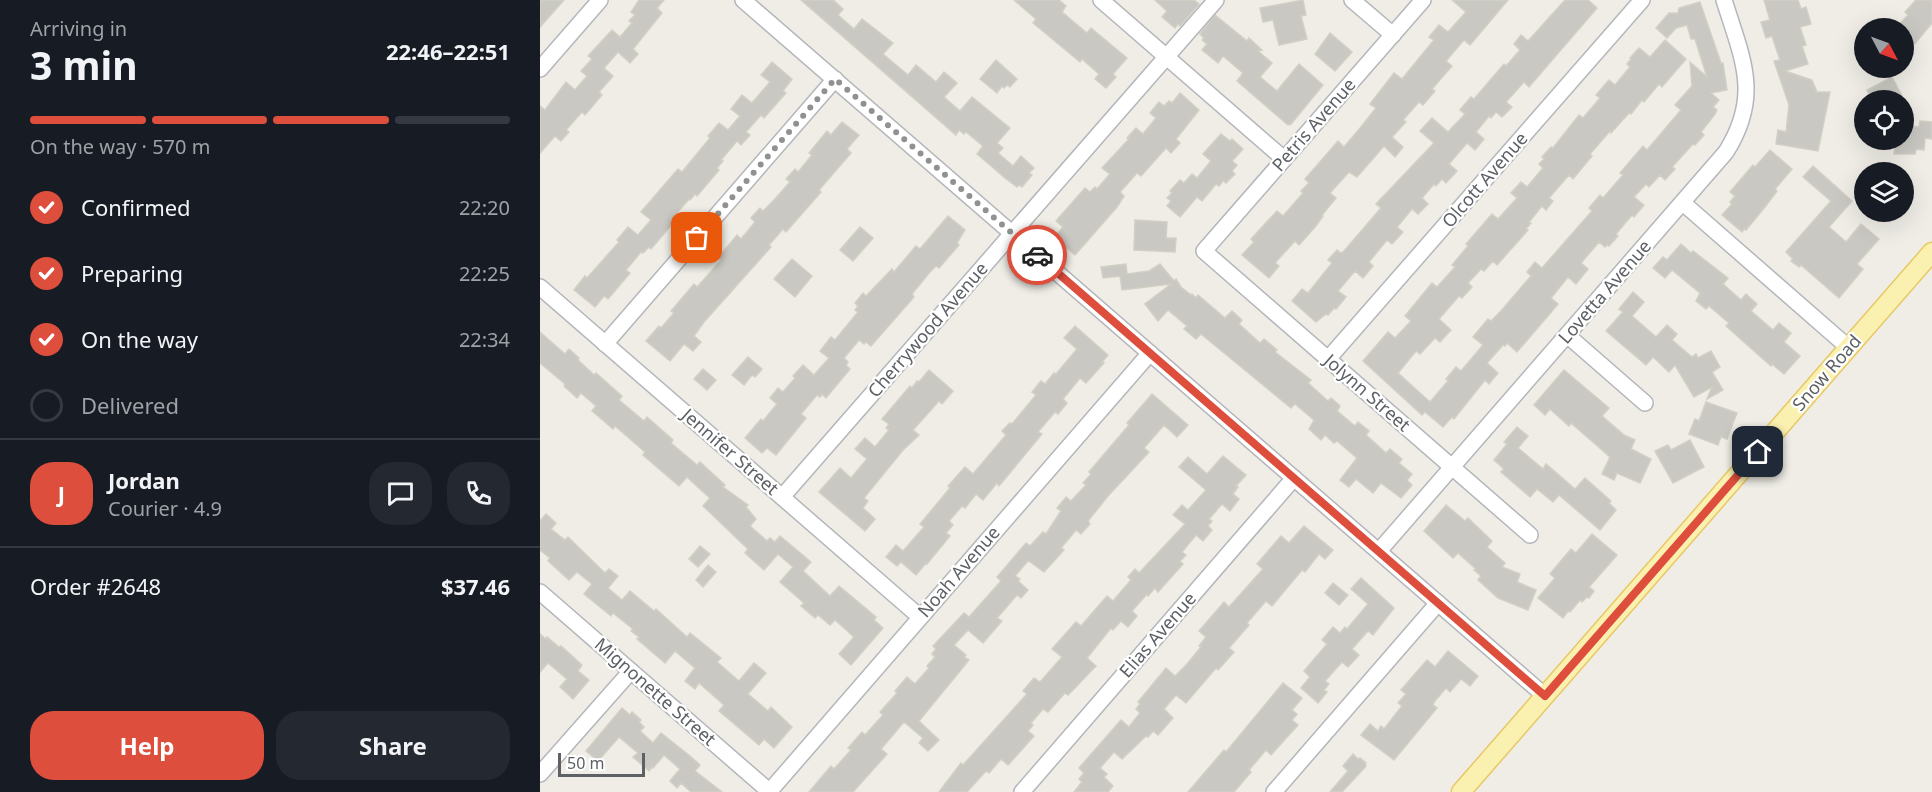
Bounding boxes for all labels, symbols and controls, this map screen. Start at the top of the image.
text: Arriving in [30,15,127,42]
north arrow [1854,18,1914,78]
map controls [1854,18,1914,222]
text: 22:46–22:51 [386,36,510,66]
text: 3 min [30,38,137,91]
street label: Petris Avenue [1266,73,1360,176]
button: locate [1854,90,1914,150]
street label: Olcott Avenue [1436,127,1532,232]
text: On the way · 570 m [30,133,210,160]
button: layers [1854,162,1914,222]
icon: check [30,191,63,224]
text: Confirmed [81,192,191,222]
text: 22:20 [459,194,510,221]
pin [671,212,722,263]
icon: bag [680,221,713,254]
courier [1007,225,1067,285]
street label: Lovetta Avenue [1552,234,1656,348]
icon: car [1021,239,1054,272]
icon: check [30,257,63,290]
street label: Cherrywood Avenue [862,257,993,402]
text: Preparing [81,258,183,288]
text: 22:25 [459,260,510,287]
icon: check [30,323,63,356]
text: On the way [81,324,198,354]
text: 22:34 [459,326,510,353]
street label: Snow Road [1786,329,1866,416]
street label: Jolynn Street [1318,347,1416,437]
text: Delivered [81,390,179,420]
street label: Jennifer Street [676,401,784,500]
pin [1732,426,1783,477]
icon: home [1741,435,1774,468]
button: chat [369,462,432,525]
button: phone [447,462,510,525]
text: Jordan [108,465,180,495]
text: J [58,478,65,508]
text: Courier · 4.9 [108,495,222,522]
street label: Noah Avenue [912,521,1005,622]
text: Order #2648 [30,571,161,601]
text: $37.46 [441,571,510,601]
street label: Elias Avenue [1113,587,1201,682]
street label: Mignonette Street [590,632,722,751]
button: Help [30,711,264,780]
button: Share [276,711,510,780]
scale bar [558,750,645,778]
text: 50 m [567,752,604,774]

